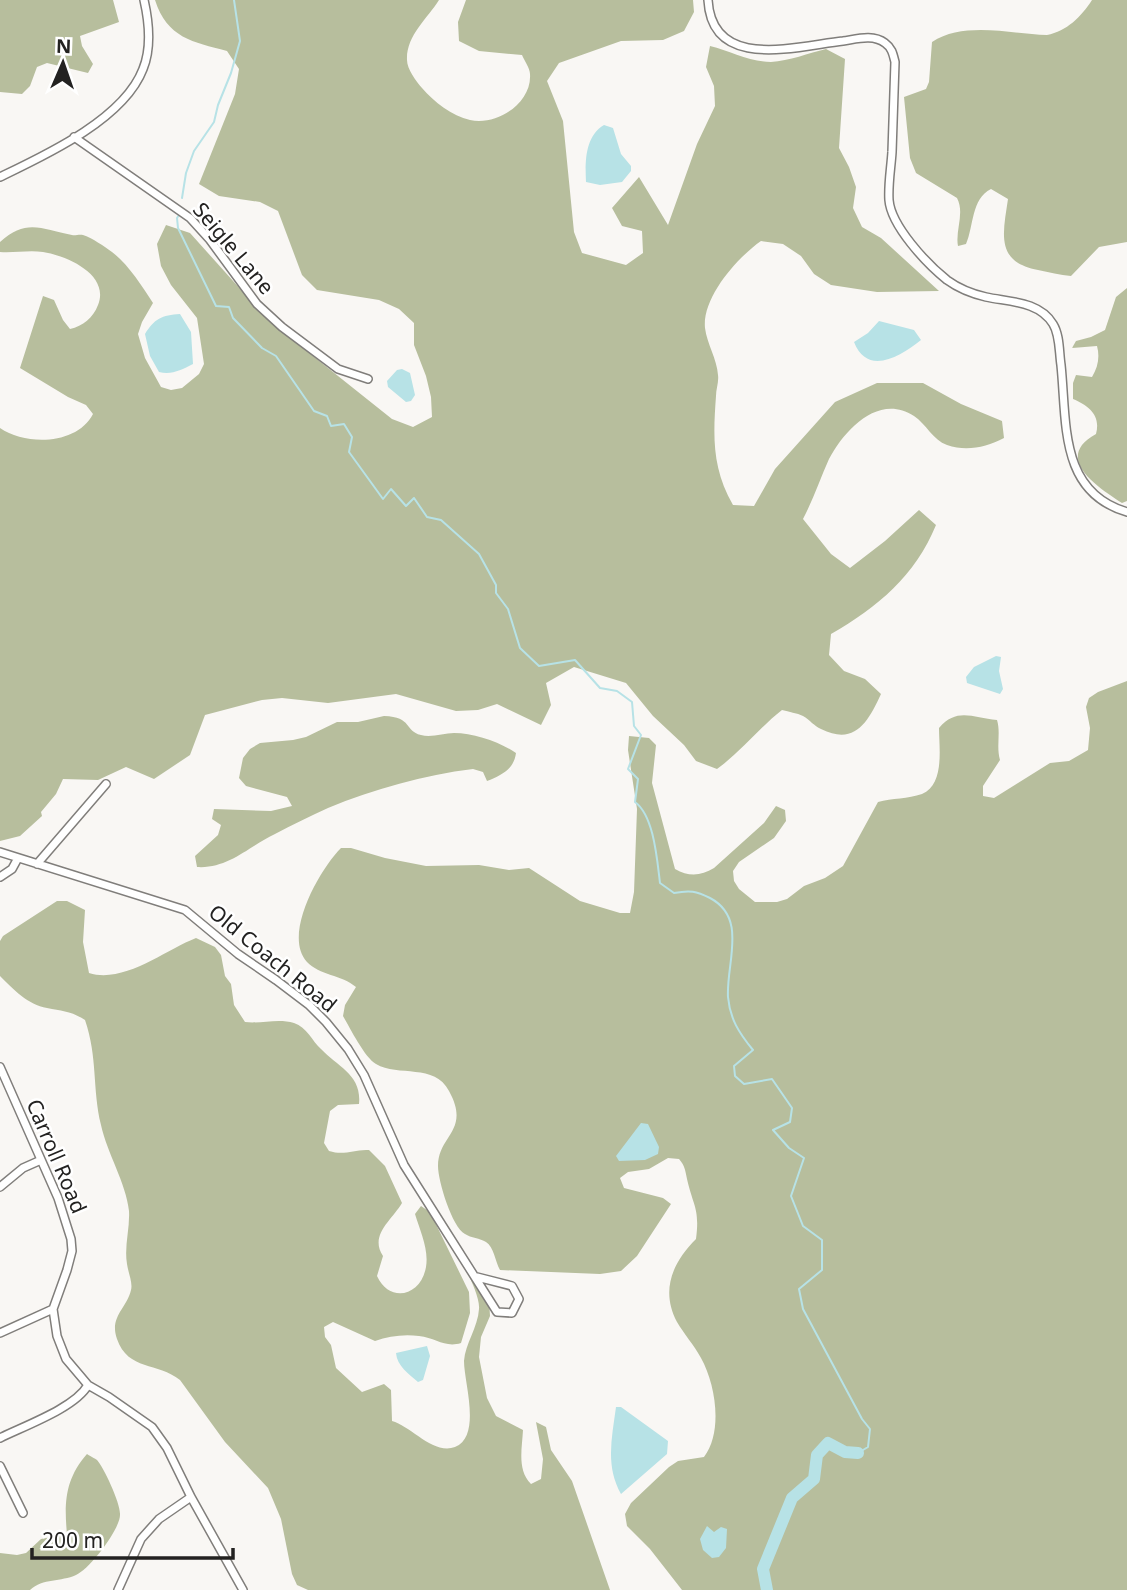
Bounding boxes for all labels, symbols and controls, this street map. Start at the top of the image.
north arrow [28,28,98,98]
text: N [55,33,72,59]
street label: Seigle Lane [187,196,281,300]
street label: Old Coach Road [203,898,343,1018]
street label: Carroll Road [20,1095,94,1217]
scale bar [32,1516,233,1560]
text: 200 m [42,1526,103,1554]

